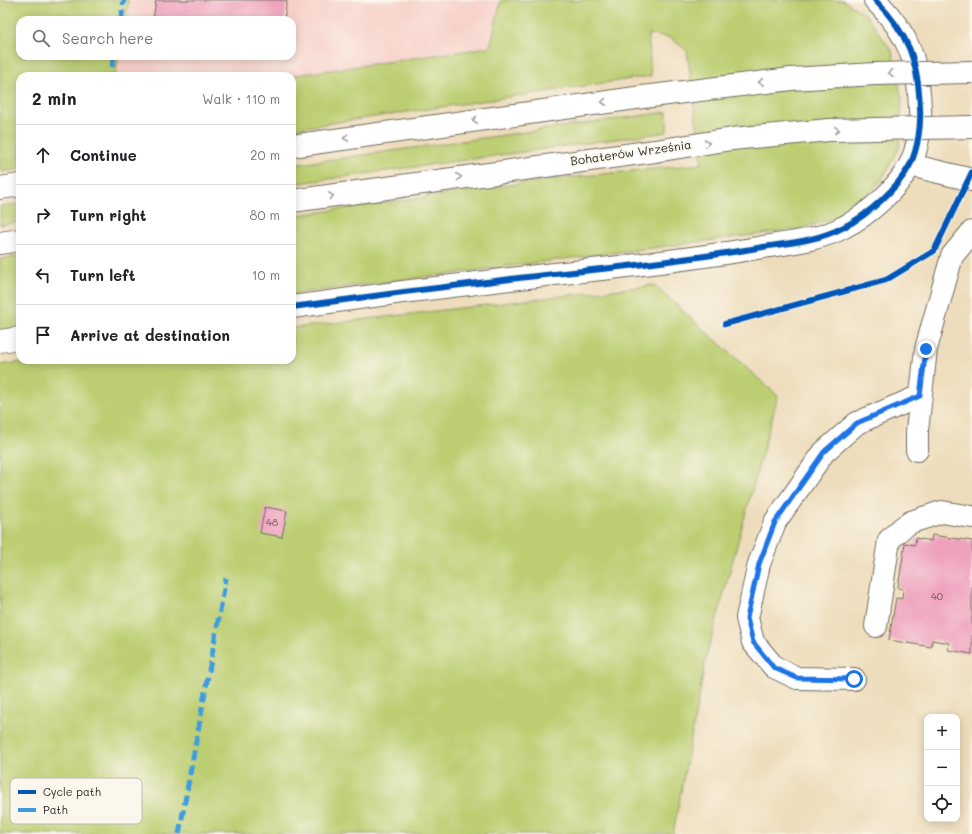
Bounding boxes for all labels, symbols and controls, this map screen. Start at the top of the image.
search box [16,16,296,60]
icon: search [30,27,52,49]
text: Search here [62,28,153,48]
one-way arrow [888,69,894,78]
one-way arrow [758,77,764,86]
text: 2 min [32,87,77,109]
text: Walk · 110 m [202,90,280,107]
one-way arrow [601,97,607,106]
one-way arrow [472,115,478,124]
one-way arrow [834,126,840,134]
one-way arrow [343,133,349,142]
street label: Bohaterów Września [569,136,692,168]
one-way arrow [704,139,710,148]
icon: ahead [32,144,54,166]
text: Continue [70,145,137,165]
text: 20 m [250,146,280,163]
one-way arrow [456,173,462,182]
one-way arrow [328,192,334,201]
icon: right [32,204,54,226]
text: Turn right [70,205,147,225]
text: 80 m [250,206,280,223]
icon: left [32,264,54,286]
text: Turn left [70,265,135,285]
text: 10 m [252,266,280,283]
icon: arrive [32,324,54,346]
text: Arrive at destination [70,325,230,345]
route end [917,340,935,358]
house number: 48 [266,515,278,529]
house number: 40 [931,589,943,603]
route start [845,670,863,688]
map controls [924,714,960,822]
button: + [924,714,960,750]
button: − [924,750,960,786]
legend [10,778,142,824]
text: Cycle path [43,784,101,799]
button: locate [924,786,960,822]
text: Path [43,802,68,817]

